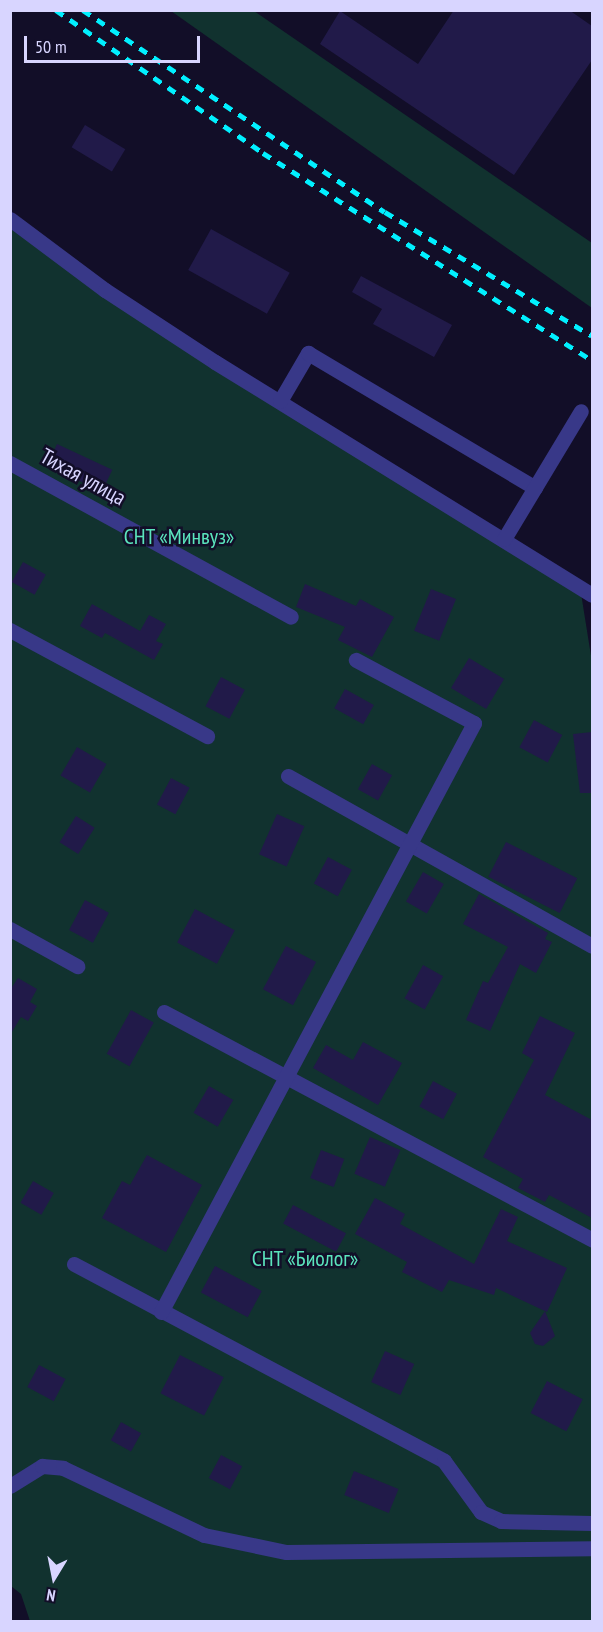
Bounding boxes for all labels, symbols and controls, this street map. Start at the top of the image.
scale bar [27,24,202,62]
text: 50 m [35,35,67,58]
street label: Тихая улица [36,443,130,511]
park label: СНТ «Минвуз» [123,524,235,550]
park label: СНТ «Биолог» [251,1246,359,1272]
north arrow [24,1548,84,1608]
text: N [45,1585,57,1606]

